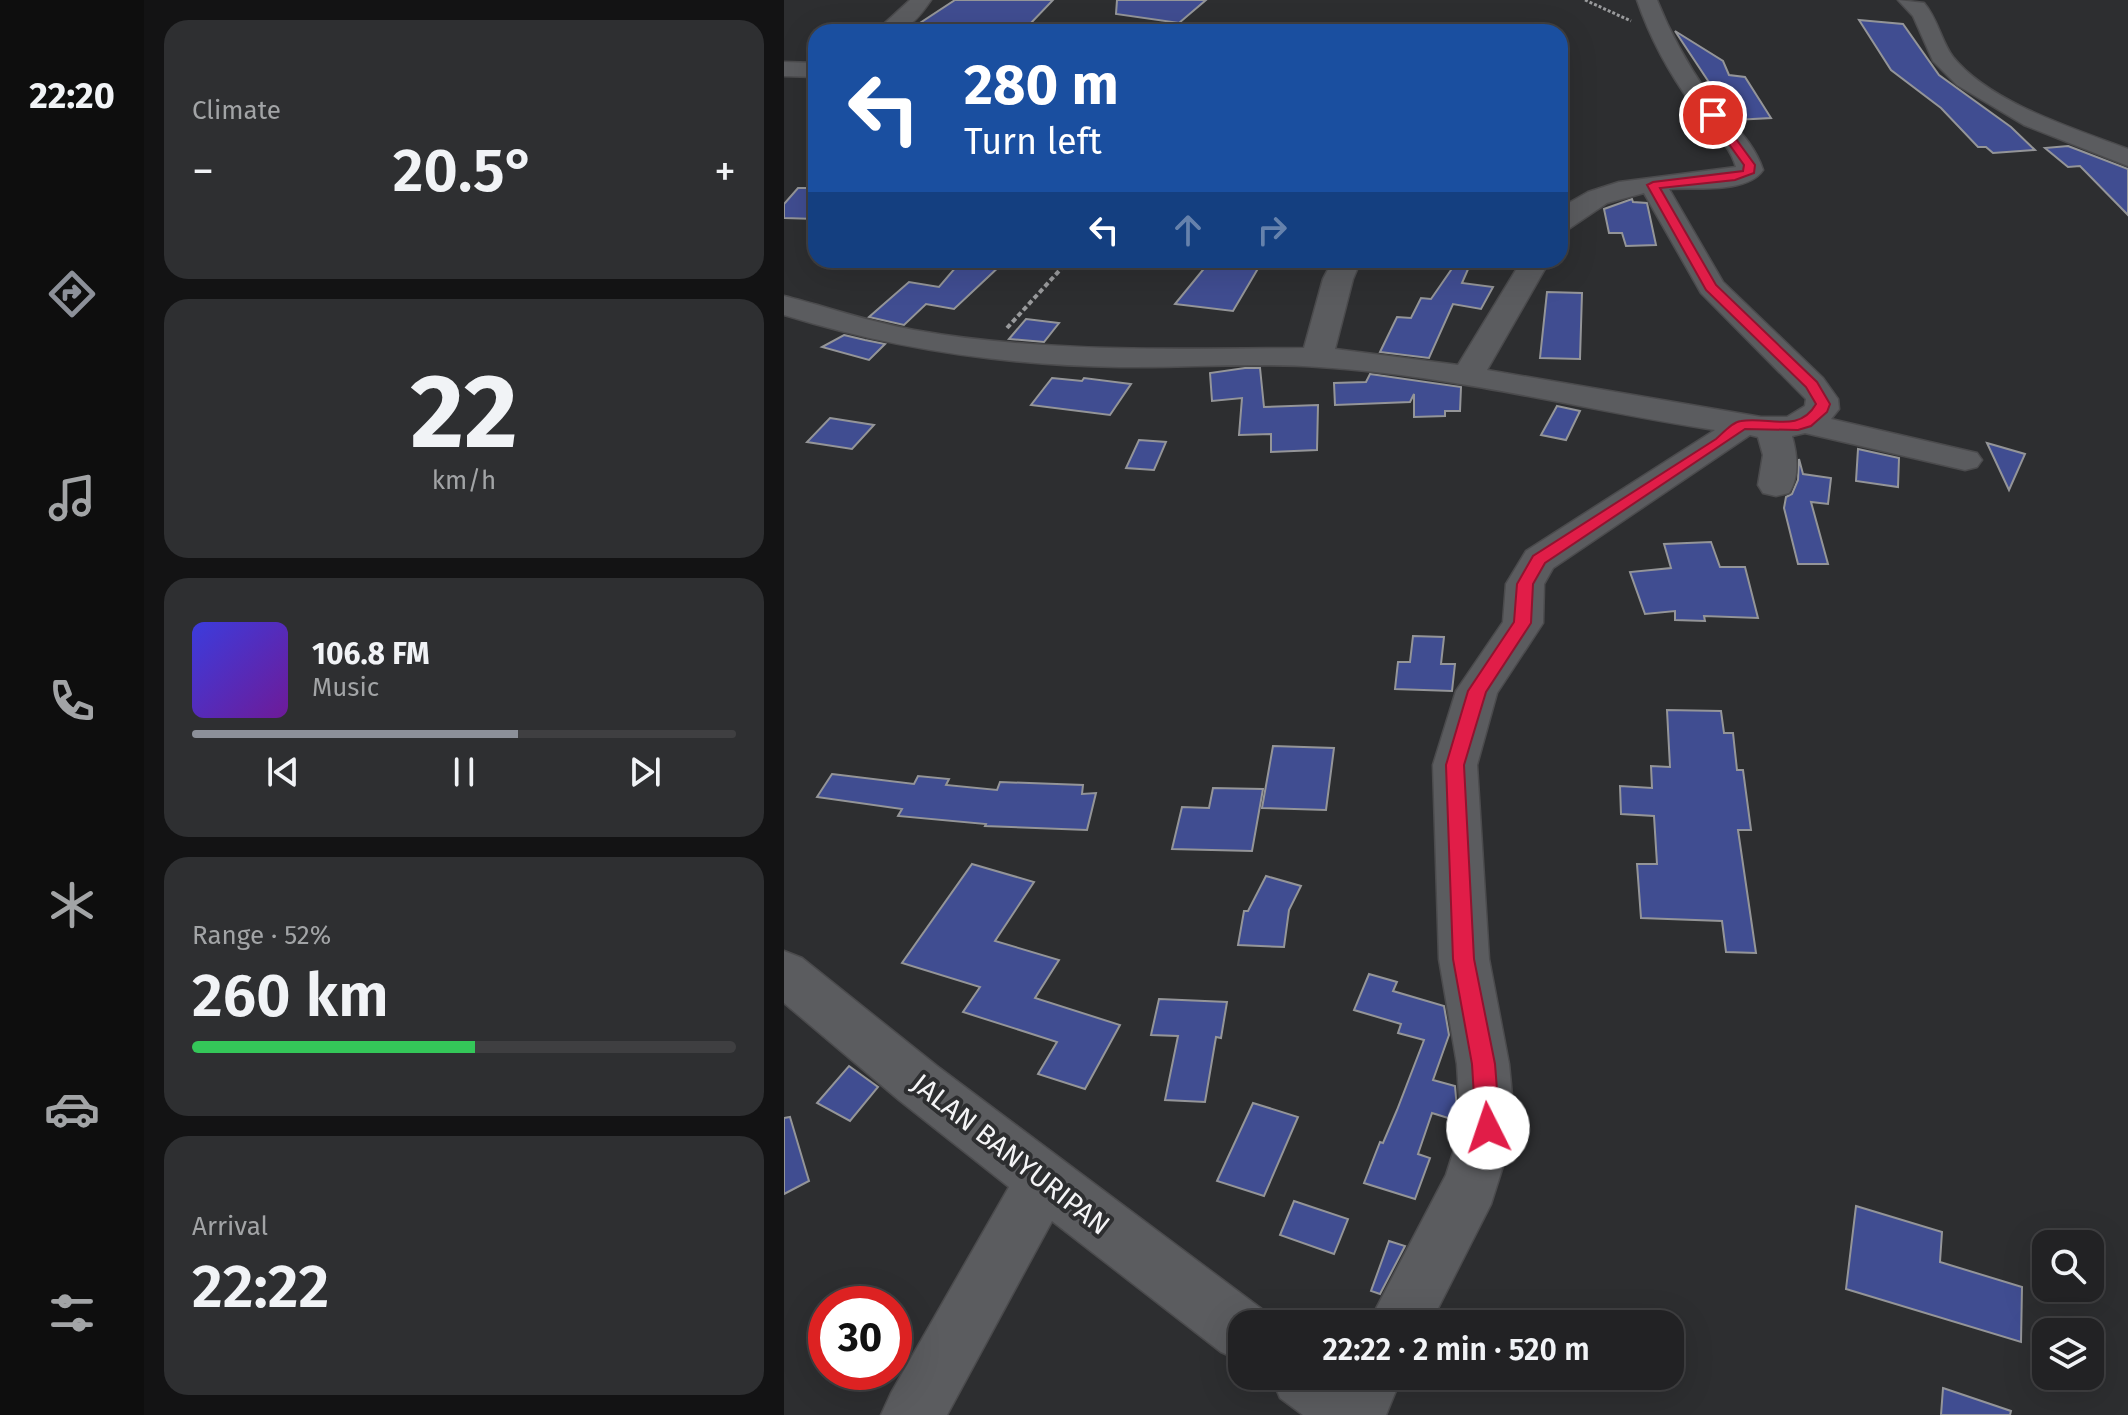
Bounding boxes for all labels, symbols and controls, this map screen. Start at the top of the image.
text: 280 m [964,52,1119,119]
icon: left [832,56,936,160]
text: 22:20 [29,74,115,118]
pin [1679,81,1747,149]
icon: arrive [1691,93,1735,137]
text: Climate [192,95,281,126]
text: Turn left [964,120,1102,164]
text: 20.5° [393,135,535,207]
text: − [192,145,214,198]
text: + [714,145,736,198]
icon: left [1082,208,1126,252]
icon: ahead [1166,208,1210,252]
icon: right [1250,208,1294,252]
icon: directions [44,266,100,322]
text: 22 [410,350,518,475]
text: km/h [432,465,496,496]
icon: music [44,470,100,526]
text: 106.8 FM [312,636,430,672]
text: Music [312,672,379,703]
icon: phone [44,673,100,729]
icon: previous [261,750,305,794]
icon: pause [442,750,486,794]
icon: next [623,750,667,794]
icon: climate [44,877,100,933]
text: Range · 52% [192,920,331,951]
text: 260 km [192,960,389,1032]
street label: JALAN BANYURIPAN [905,1067,1116,1242]
icon: car [44,1081,100,1137]
position arrow [1446,1086,1530,1170]
text: Arrival [192,1211,268,1242]
map controls [2032,1230,2104,1390]
button: search [2032,1230,2104,1302]
text: 22:22 [192,1251,329,1323]
icon: filters [44,1285,100,1341]
speed limit sign: 30 [808,1286,912,1390]
button: layers [2032,1318,2104,1390]
text: 22:22 · 2 min · 520 m [1322,1332,1590,1368]

